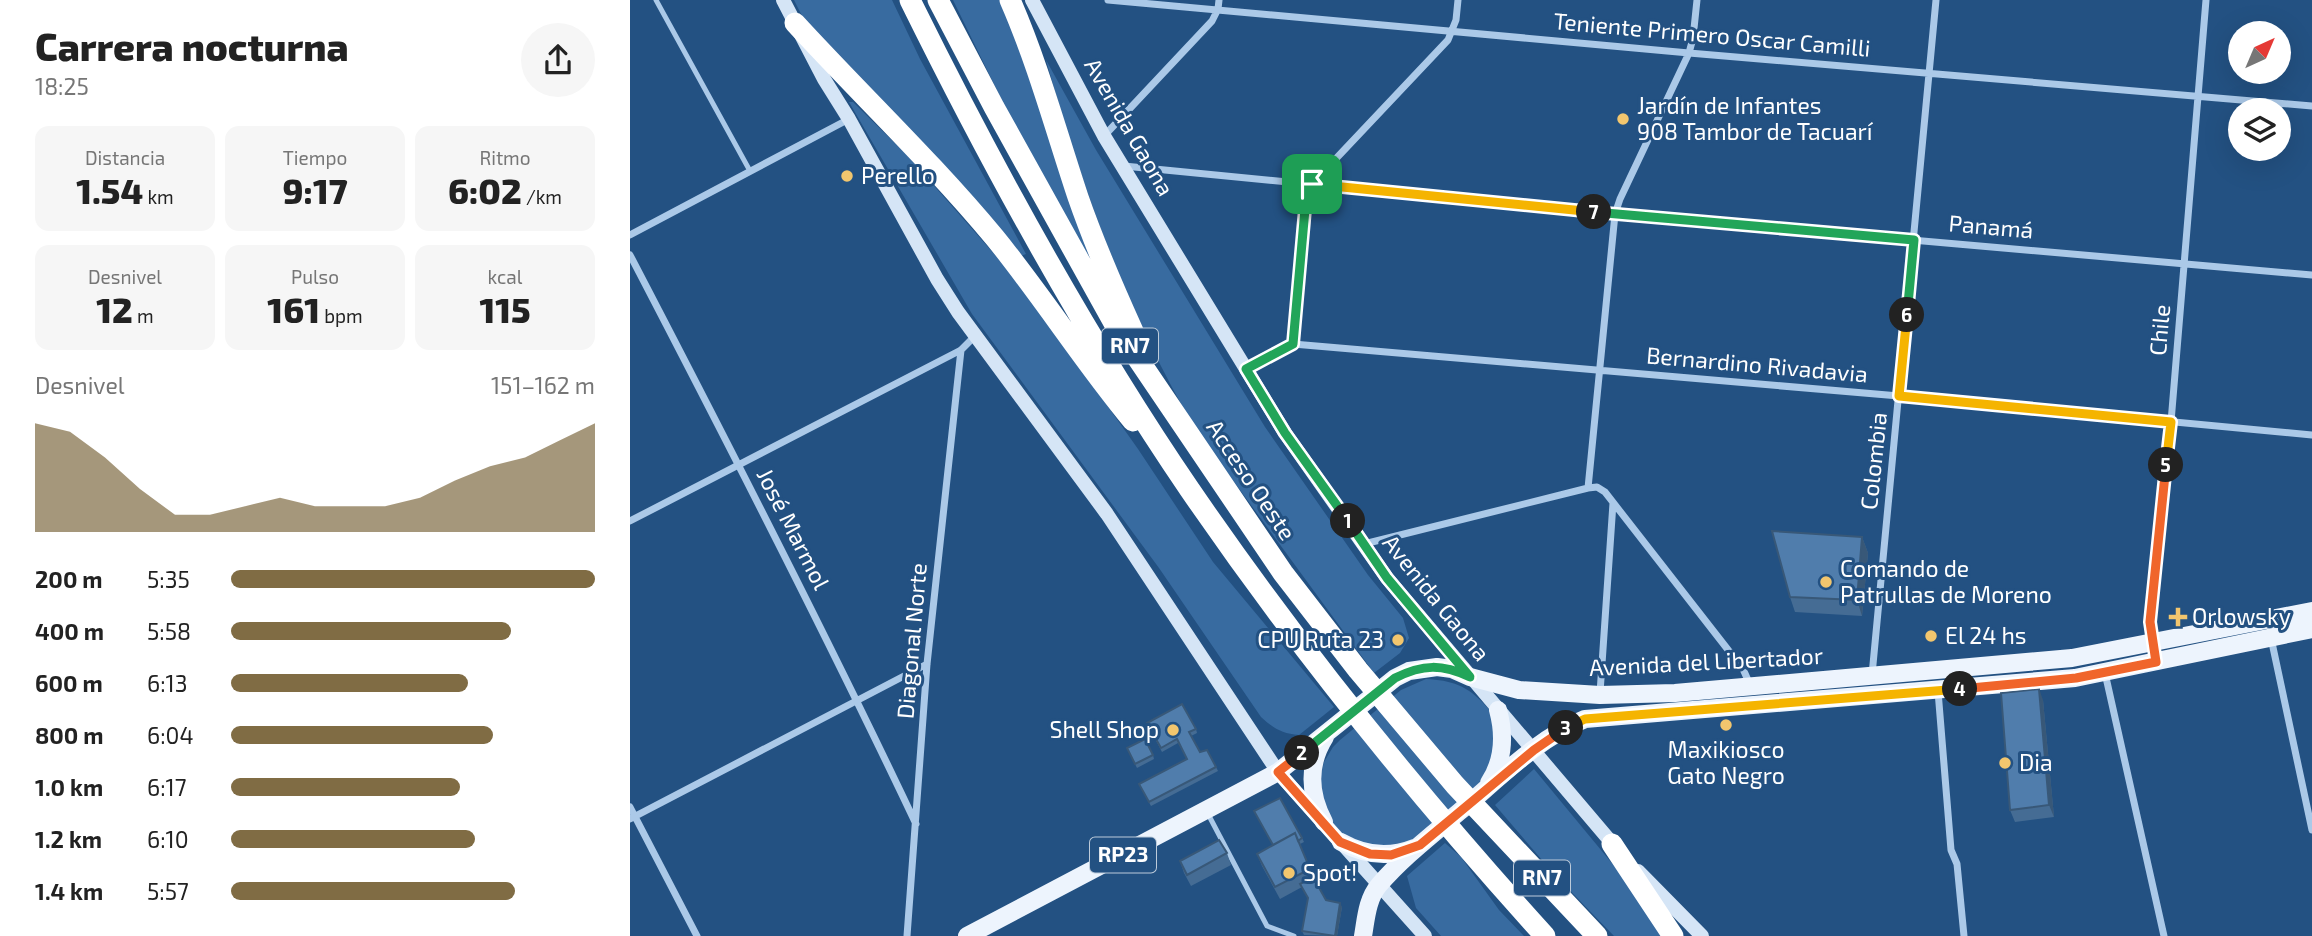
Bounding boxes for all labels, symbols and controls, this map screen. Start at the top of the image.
street label: Teniente Primero Oscar Camilli [1552,6,1872,62]
north arrow [2228,21,2291,84]
map controls [2228,21,2291,161]
text: Carrera nocturna [35,23,349,69]
button: share [521,23,595,97]
street label: Avenida Gaona [1079,53,1181,200]
text: 18:25 [35,72,89,100]
place label: Jardín de Infantes 908 Tambor de Tacuarí [1637,91,1874,145]
button: layers [2228,98,2291,161]
marker: Jardín de Infantes 908 Tambor de Tacuarí [1615,111,1631,127]
text: Distancia [85,146,165,169]
text: Tiempo [283,146,347,169]
text: Ritmo [479,146,531,169]
pin [1282,154,1342,214]
place label: Perello [861,161,935,189]
icon: arrive [1293,165,1331,203]
marker: Perello [839,168,855,184]
text: 1.54 [76,169,143,211]
text: 9:17 [283,169,347,211]
text: 6:02 [448,169,522,211]
text: km [143,185,174,208]
text: /km [522,185,562,208]
pin: 7 [1576,194,1612,230]
text: 7 [1588,200,1599,223]
street label: Panamá [1948,208,2035,244]
text: Desnivel [88,265,162,288]
text: Pulso [291,265,339,288]
text: kcal [488,265,522,288]
text: 12 [96,288,133,330]
text: 161 [267,288,320,330]
text: 115 [479,288,531,330]
pin: 6 [1890,298,1924,332]
text: 6 [1901,303,1912,326]
street label: Chile [2143,303,2175,357]
text: m [133,304,154,327]
text: bpm [320,304,363,327]
road number: RN7 [1102,328,1158,364]
street label: Bernardino Rivadavia [1645,340,1869,388]
text: Desnivel [35,371,125,399]
text: 151–162 m [491,371,595,399]
street label: Colombia [1854,411,1892,511]
street label: Acceso Oeste [1201,414,1302,545]
pin: 5 [2148,448,2184,482]
text: 5 [2160,453,2171,476]
street label: José Marmol [751,463,836,594]
pin: 1 [1330,504,1366,538]
text: 1 [1343,509,1352,532]
street label: Avenida Gaona [1377,529,1496,666]
place label: Comando de Patrullas de Moreno [1840,554,2052,608]
street label: Diagonal Norte [890,562,932,720]
text: 200 m [35,565,103,593]
text: 5:35 [147,565,190,593]
marker: Comando de Patrullas de Moreno [1818,574,1834,590]
place label: Orlowsky [2192,602,2291,630]
marker: Orlowsky [2170,609,2186,625]
text: 400 m [35,617,104,645]
text: 5:58 [147,617,191,645]
place label: El 24 hs [1945,621,2027,649]
place label: CPU Ruta 23 [1257,625,1384,653]
marker: El 24 hs [1923,628,1939,644]
marker: CPU Ruta 23 [1390,632,1406,648]
street label: Avenida del Libertador [1588,641,1824,681]
text: 600 m [35,669,103,697]
text: 6:13 [147,669,188,697]
pin: 4 [1942,672,1978,706]
text: 4 [1953,677,1966,700]
pin: 3 [1548,710,1584,746]
place label: Shell Shop [1049,715,1159,743]
text: 3 [1560,716,1571,739]
marker: Maxikiosco Gato Negro [1718,717,1734,733]
text: 800 m [35,721,104,749]
text: 6:04 [147,721,194,749]
marker: Shell Shop [1165,722,1181,738]
place label: Maxikiosco Gato Negro [1667,735,1785,789]
pin: 2 [1284,736,1320,770]
text: 2 [1296,741,1307,764]
place label: Dia [2019,748,2053,776]
marker: Dia [1997,755,2013,771]
text: 1.0 km [35,773,103,801]
text: 6:17 [147,773,187,801]
text: 1.2 km [35,825,102,853]
text: 6:10 [147,825,189,853]
road number: RP23 [1090,838,1156,872]
place label: Spot! [1303,858,1357,886]
road number: RN7 [1514,860,1570,896]
marker: Spot! [1281,865,1297,881]
text: 1.4 km [35,877,103,905]
text: 5:57 [147,877,189,905]

